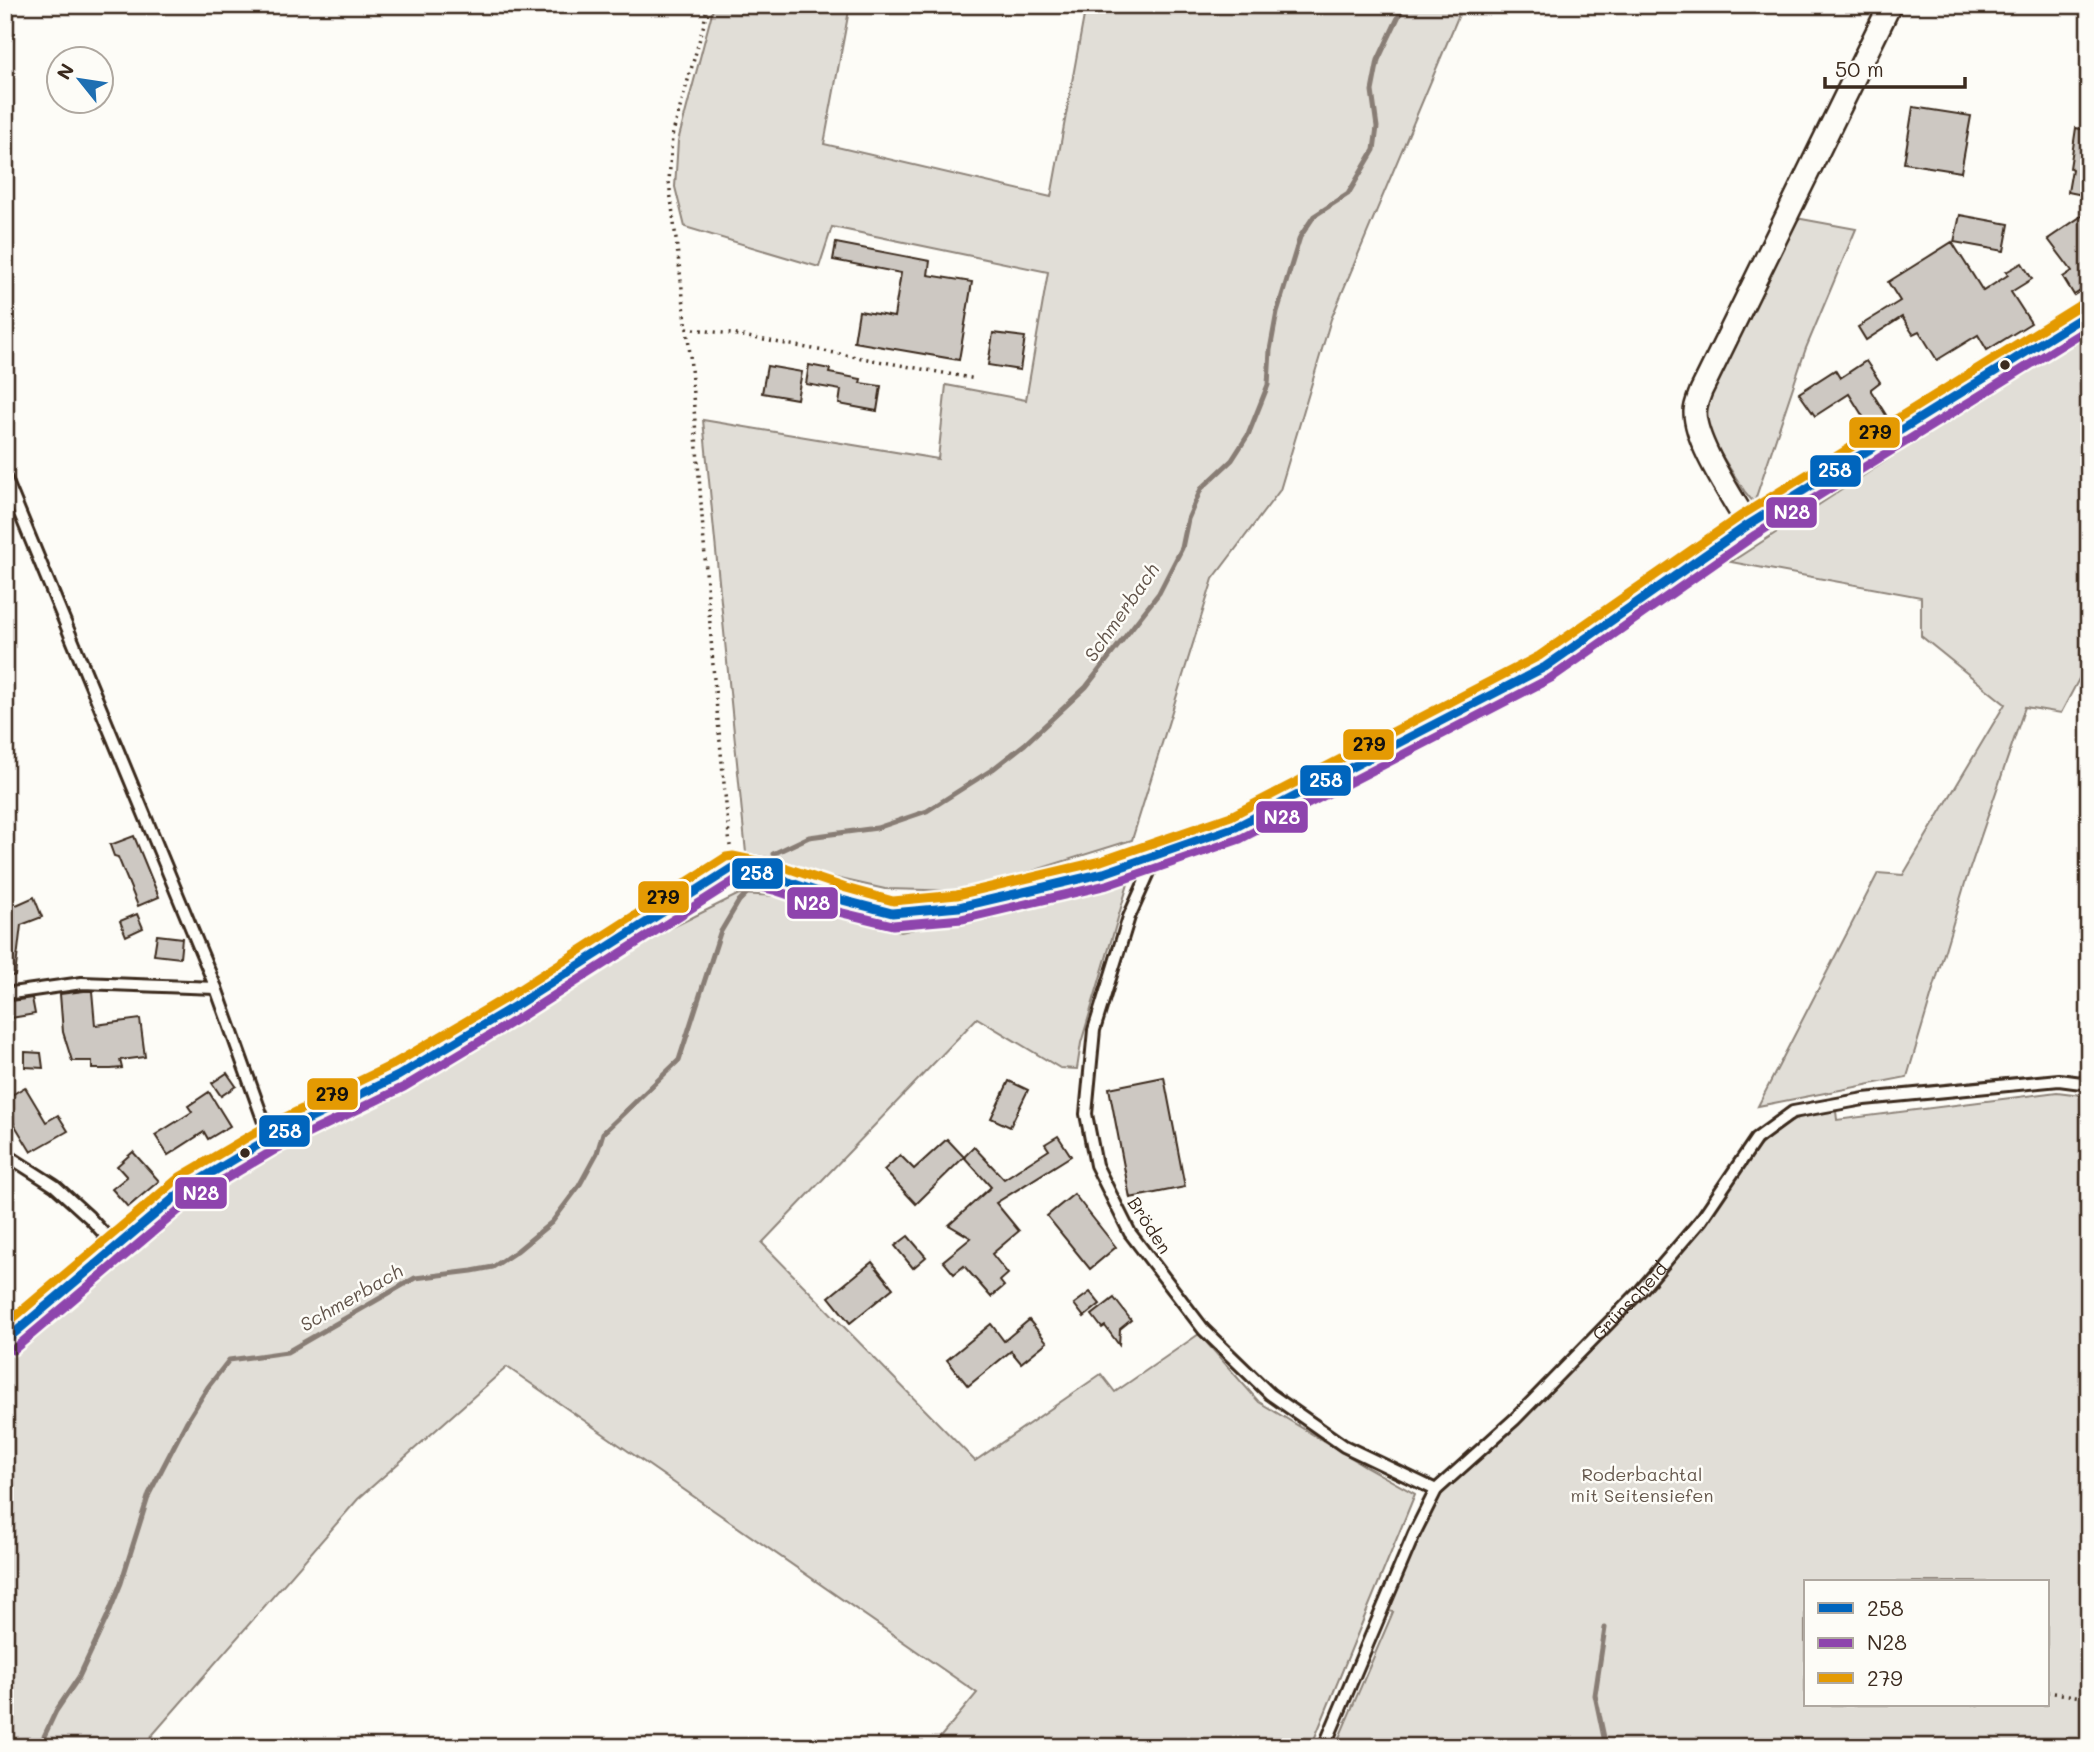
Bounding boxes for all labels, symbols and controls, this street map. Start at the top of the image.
north arrow [46,46,116,116]
scale bar [1825,46,1965,90]
text: 50 m [1835,55,1884,82]
text: N [50,59,79,84]
unlabelled marker [1998,358,2012,372]
line badge: 279 [1848,416,1901,449]
text: 279 [1859,419,1892,444]
line badge: 258 [1809,454,1862,488]
text: 258 [1818,457,1852,482]
line badge: N28 [1765,496,1818,529]
text: N28 [1774,499,1811,524]
water label: Schmerbach [1078,558,1164,666]
line badge: 279 [1342,728,1395,761]
text: 279 [1353,731,1386,756]
line badge: 258 [1299,764,1352,797]
text: 258 [1309,767,1343,792]
line badge: N28 [1255,800,1309,834]
text: N28 [1264,804,1301,829]
line badge: 258 [731,857,784,890]
text: 258 [740,860,774,885]
line badge: 279 [637,880,690,914]
text: 279 [647,884,680,909]
line badge: N28 [786,886,839,920]
text: N28 [794,890,831,915]
line badge: 279 [306,1077,359,1111]
text: 279 [316,1081,349,1106]
line badge: 258 [258,1114,311,1148]
text: 258 [268,1118,302,1143]
unlabelled marker [238,1146,252,1160]
line badge: N28 [174,1176,228,1210]
text: N28 [183,1180,220,1205]
street label: Bröden [1123,1192,1177,1258]
street label: Grünscheid [1586,1256,1672,1346]
water label: Schmerbach [295,1257,407,1337]
park label: Roderbachtal mit Seitensiefen [1571,1462,1713,1507]
legend [1804,1580,2048,1706]
text: 258 [1867,1594,1904,1621]
text: N28 [1867,1628,1907,1655]
text: 279 [1867,1664,1903,1691]

